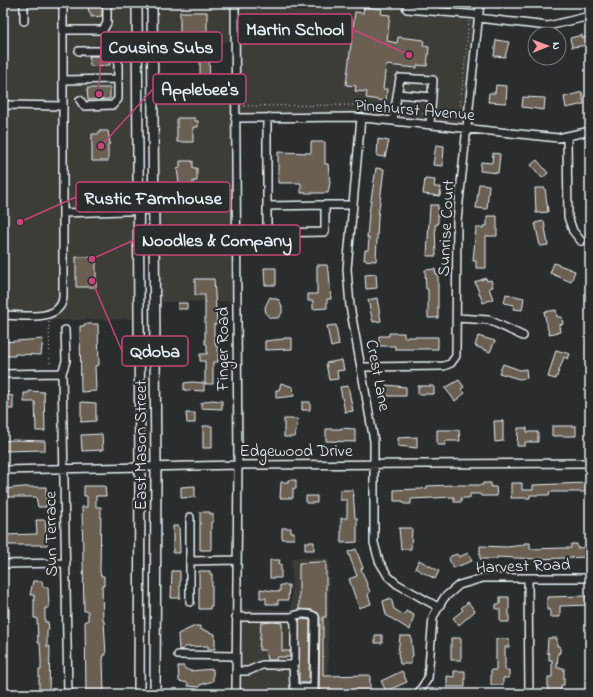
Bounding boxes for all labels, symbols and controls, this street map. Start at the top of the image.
callout: Martin School [238,14,352,44]
text: Martin School [246,18,344,44]
north arrow [527,26,567,66]
callout: Cousins Subs [101,32,222,62]
text: Cousins Subs [109,36,213,62]
text: N [548,42,564,50]
callout: Applebee's [153,74,246,104]
text: Applebee's [161,78,239,104]
street label: Pinehurst Avenue [354,93,476,128]
street label: Sunrise Court [431,179,462,277]
callout: Rustic Farmhouse [76,182,230,212]
text: Rustic Farmhouse [84,187,223,213]
callout: Noodles & Company [134,225,300,255]
text: Noodles & Company [142,229,292,256]
street label: Finger Road [211,306,238,392]
callout: Qdoba [122,336,188,366]
street label: Crest Lane [358,337,397,414]
text: Qdoba [130,340,180,366]
street label: East Mason Street [129,379,154,510]
street label: Edgewood Drive [239,439,353,466]
street label: Sun Terrace [38,491,65,577]
street label: Harvest Road [475,552,571,581]

